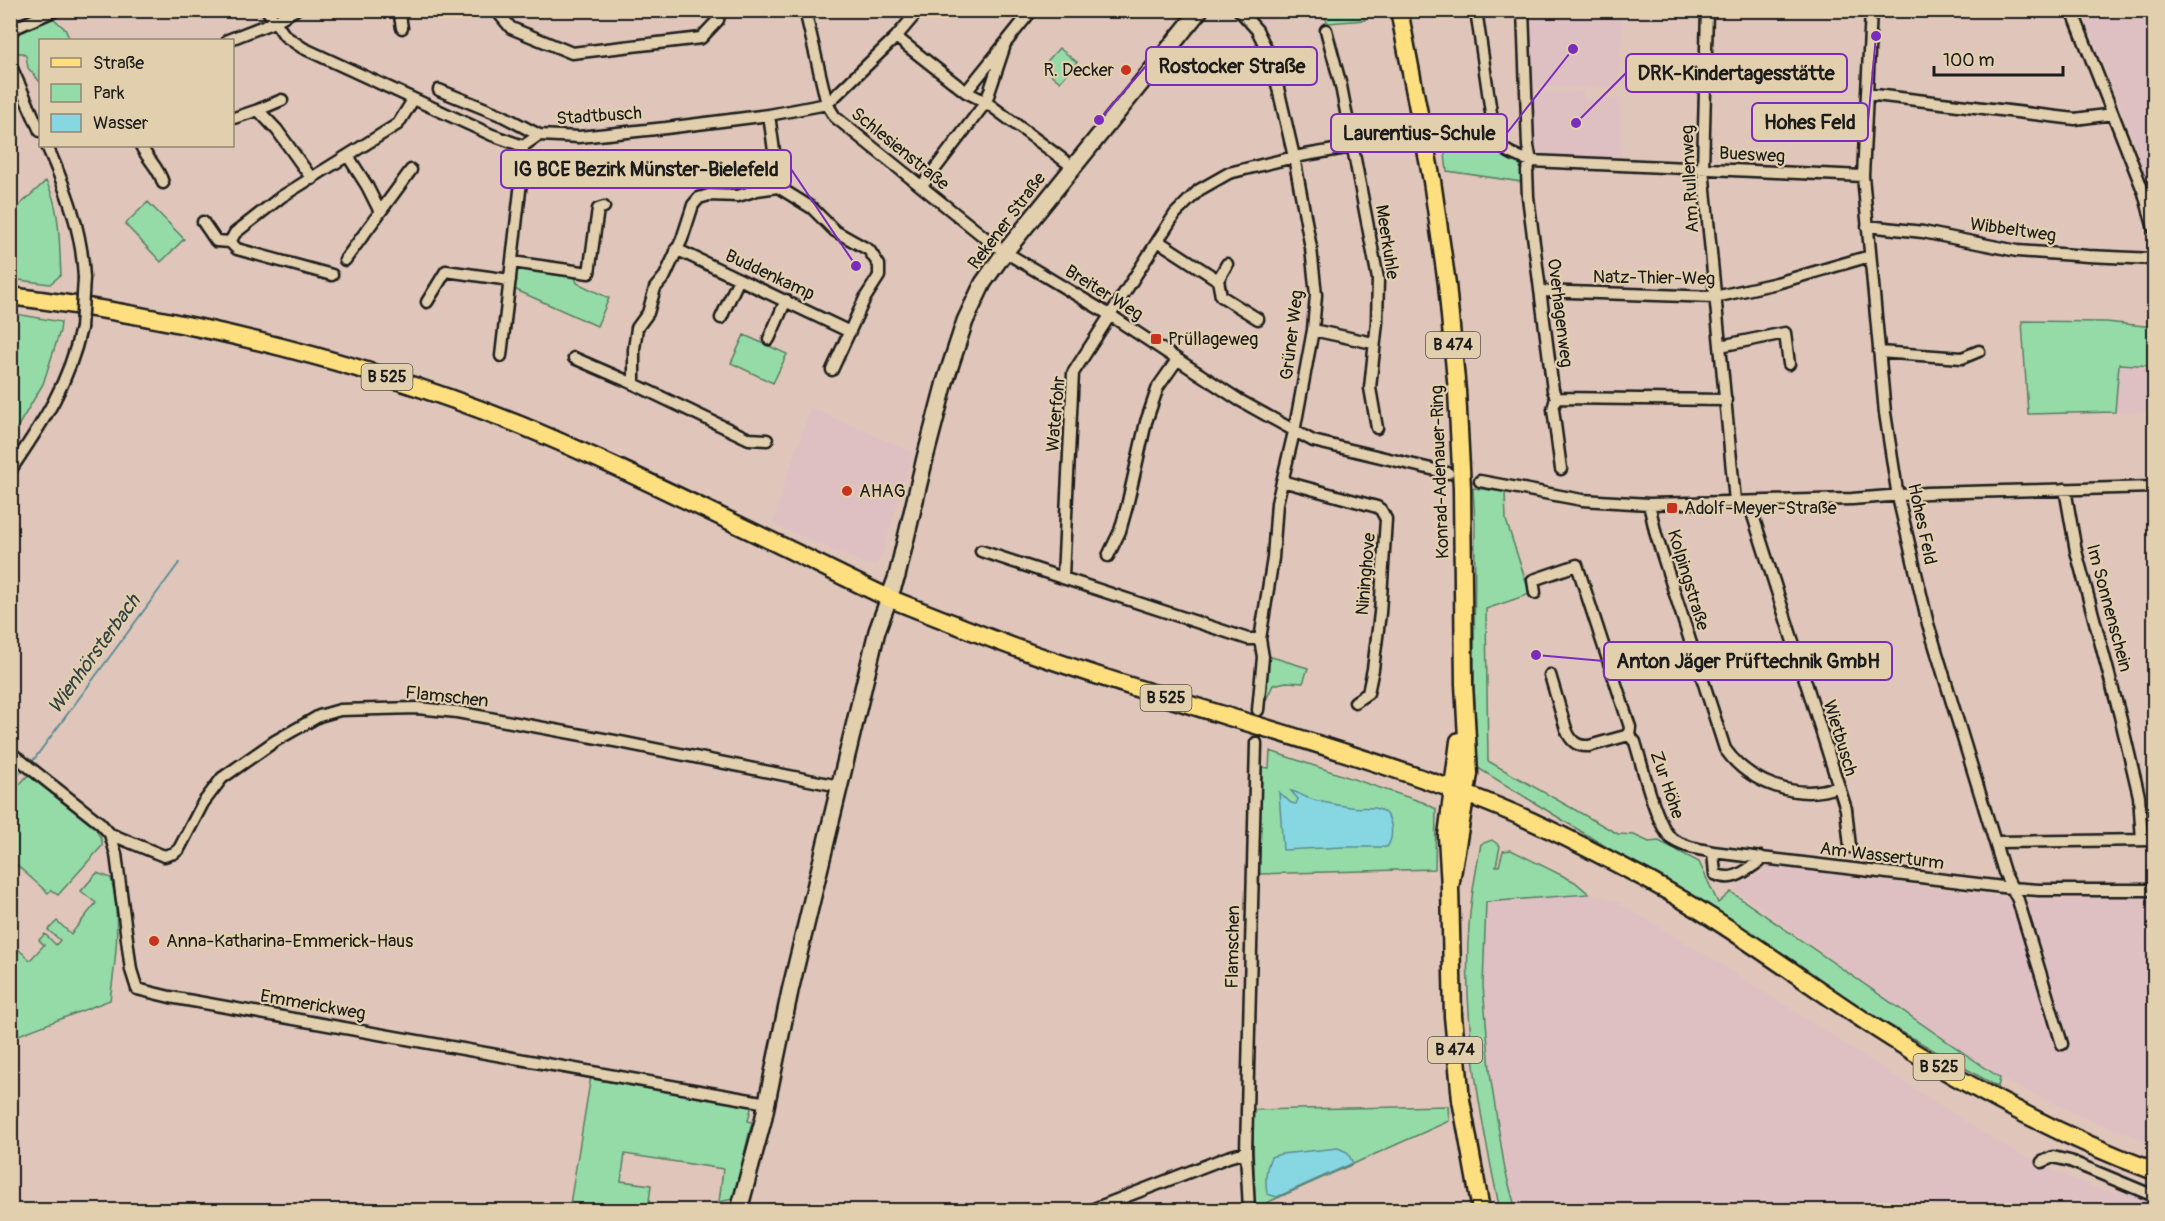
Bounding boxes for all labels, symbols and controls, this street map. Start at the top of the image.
legend [39,39,234,147]
scale bar [1934,39,2063,77]
callout: Rostocker Straße [1146,47,1317,85]
text: 100 m [1943,49,1995,72]
text: Straße [93,52,144,75]
text: Rostocker Straße [1159,54,1307,79]
callout: DRK-Kindertagesstätte [1626,54,1847,92]
place label: R. Decker [1044,59,1115,82]
text: DRK-Kindertagesstätte [1637,61,1836,86]
marker: R. Decker [1119,63,1133,77]
text: Park [93,82,125,105]
street label: Stadtbusch [555,102,643,130]
street label: Schlesienstraße [846,102,954,196]
callout: Hohes Feld [1752,103,1868,141]
text: Hohes Feld [1764,110,1856,135]
text: Wasser [93,112,149,135]
callout: Laurentius-Schule [1331,114,1507,152]
text: Laurentius-Schule [1343,121,1496,146]
street label: Am Rullenweg [1676,124,1704,234]
street label: Buesweg [1718,142,1786,168]
callout: IG BCE Bezirk Münster-Bielefeld [501,150,791,188]
text: IG BCE Bezirk Münster-Bielefeld [513,157,779,182]
street label: Rekener Straße [963,168,1051,274]
street label: Meerkuhle [1370,203,1404,281]
street label: Wibbeltweg [1968,213,2058,247]
street label: Buddenkamp [722,244,818,306]
street label: Overhagenweg [1542,257,1578,369]
street label: Breiter Weg [1061,260,1147,326]
street label: Natz-Thier-Weg [1593,265,1715,291]
street label: Grüner Weg [1275,289,1309,381]
place label: Prüllageweg [1168,328,1258,351]
marker: Prüllageweg [1149,332,1163,346]
road number: B 474 [1426,332,1480,358]
road number: B 525 [362,364,412,390]
street label: Waterfohr [1041,374,1071,453]
street label: Konrad-Adenauer-Ring [1425,385,1455,559]
place label: AHAG [859,480,906,503]
street label: Hohes Feld [1902,481,1942,567]
marker: AHAG [840,484,854,498]
place label: Adolf-Meyer-Straße [1684,497,1837,520]
marker: Adolf-Meyer-Straße [1665,501,1679,515]
street label: Kolpingstraße [1662,527,1714,633]
street label: Nininghove [1351,532,1381,616]
street label: Im Sonnenschein [2081,542,2137,674]
water label: Wienhörsterbach [42,588,147,719]
callout: Anton Jäger Prüftechnik GmbH [1604,642,1892,680]
text: Anton Jäger Prüftechnik GmbH [1616,649,1880,674]
street label: Flamschen [404,681,490,713]
road number: B 525 [1140,685,1192,711]
street label: Wietbusch [1818,697,1862,779]
street label: Zur Höhe [1645,748,1689,822]
street label: Am Wasserturm [1819,837,1945,875]
street label: Flamschen [1221,905,1245,989]
place label: Anna-Katharina-Emmerick-Haus [166,930,413,953]
marker: Anna-Katharina-Emmerick-Haus [147,934,161,948]
street label: Emmerickweg [259,984,367,1026]
road number: B 474 [1428,1037,1482,1063]
road number: B 525 [1914,1054,1964,1080]

